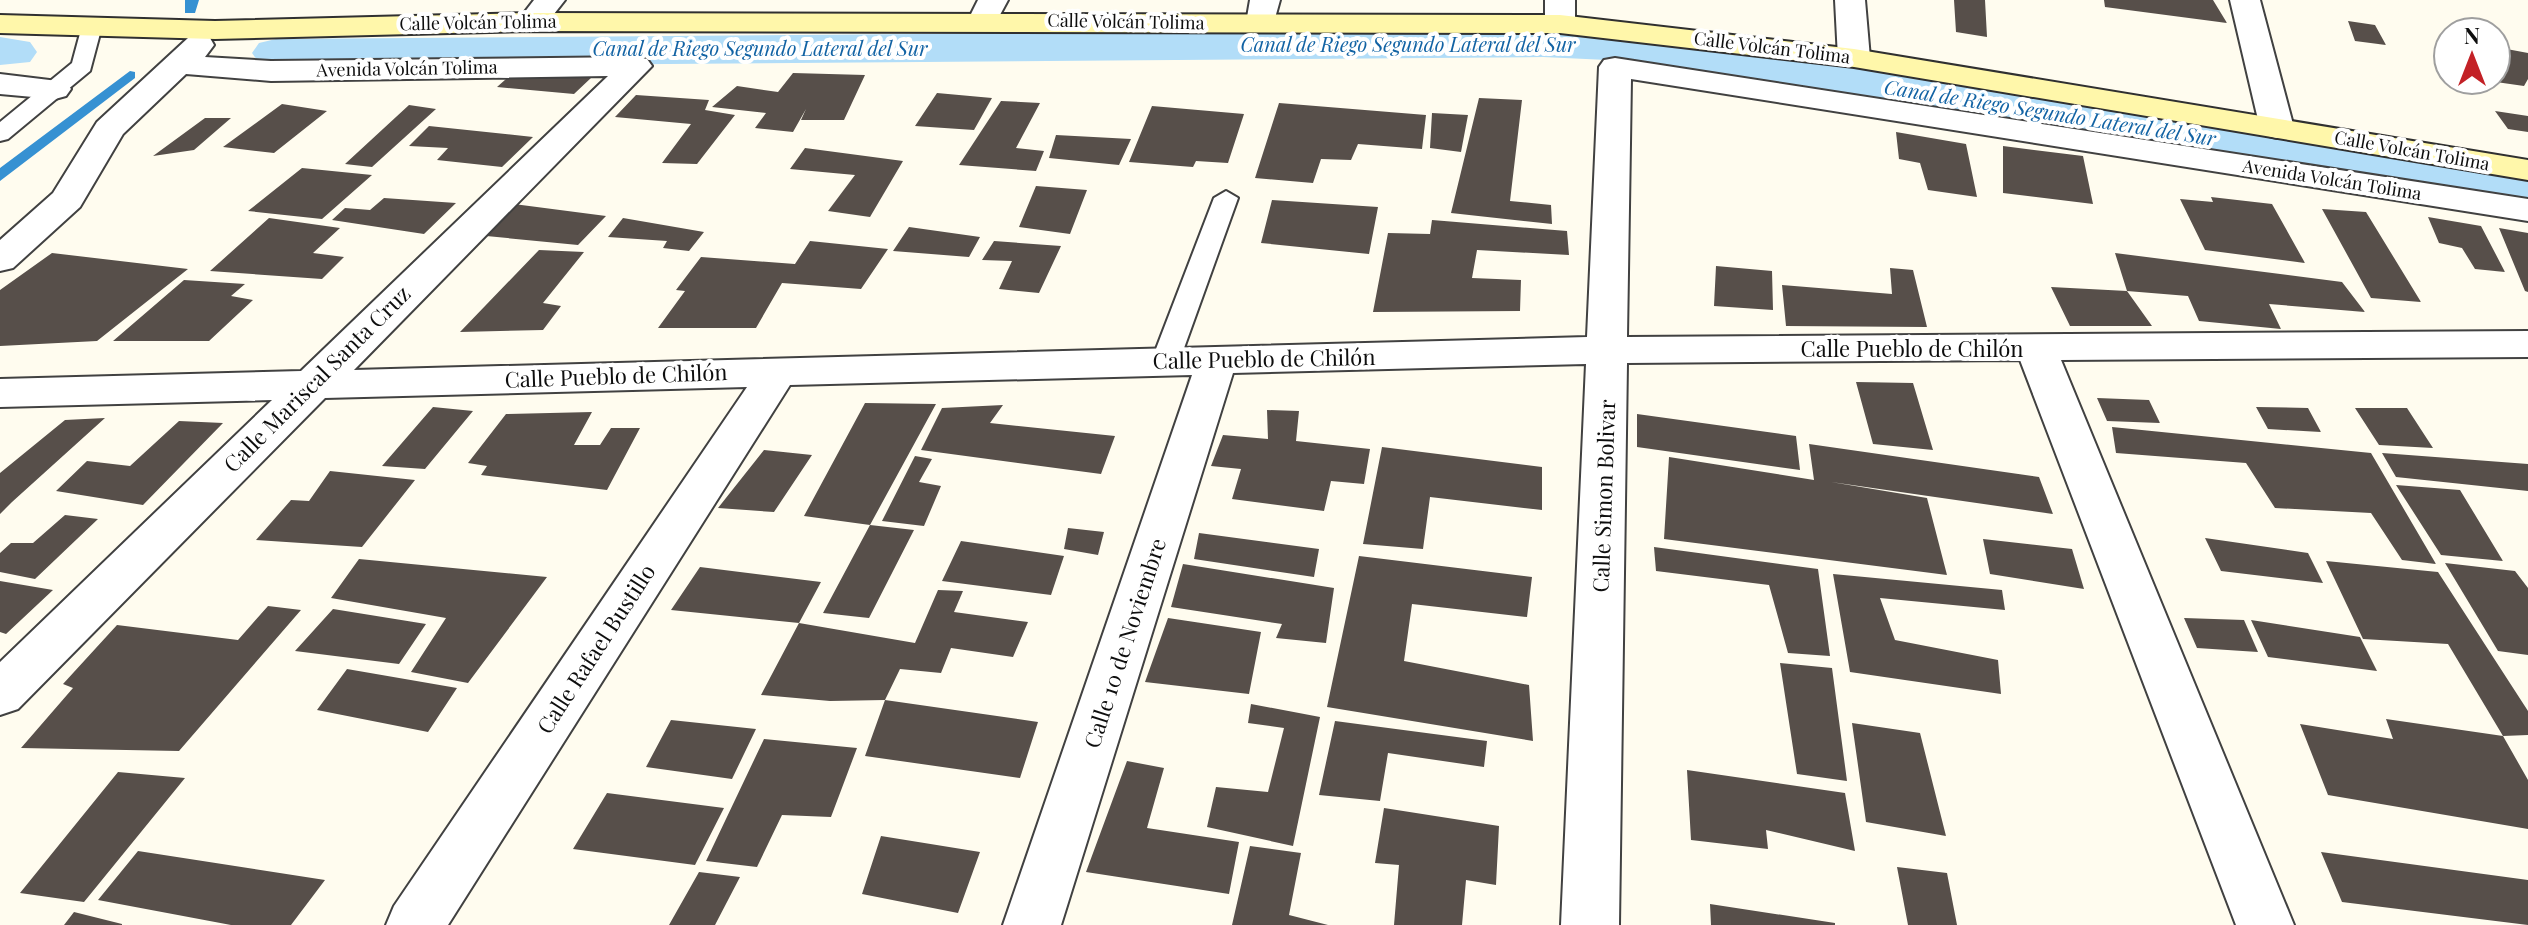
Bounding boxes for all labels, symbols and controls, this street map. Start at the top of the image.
street label: Calle Volcán Tolima [1047,8,1205,34]
street label: Calle Volcán Tolima [399,9,557,35]
north arrow [2432,16,2512,96]
text: N [2464,20,2480,50]
street label: Calle Volcán Tolima [1693,26,1852,69]
water label: Canal de Riego Segundo Lateral del Sur [1240,30,1577,57]
water label: Canal de Riego Segundo Lateral del Sur [592,34,929,61]
street label: Avenida Volcán Tolima [315,54,498,82]
water label: Canal de Riego Segundo Lateral del Sur [1883,72,2219,151]
street label: Calle Volcán Tolima [2333,125,2492,175]
street label: Avenida Volcán Tolima [2240,153,2423,205]
street label: Calle Mariscal Santa Cruz [216,278,416,478]
street label: Calle Pueblo de Chilón [1801,333,2023,363]
street label: Calle Pueblo de Chilón [1152,341,1376,375]
street label: Calle Pueblo de Chilón [504,356,728,394]
street label: Calle Simon Bolivar [1585,399,1621,593]
street label: Calle 10 de Noviembre [1076,534,1172,751]
street label: Calle Rafael Bustillo [529,558,661,739]

